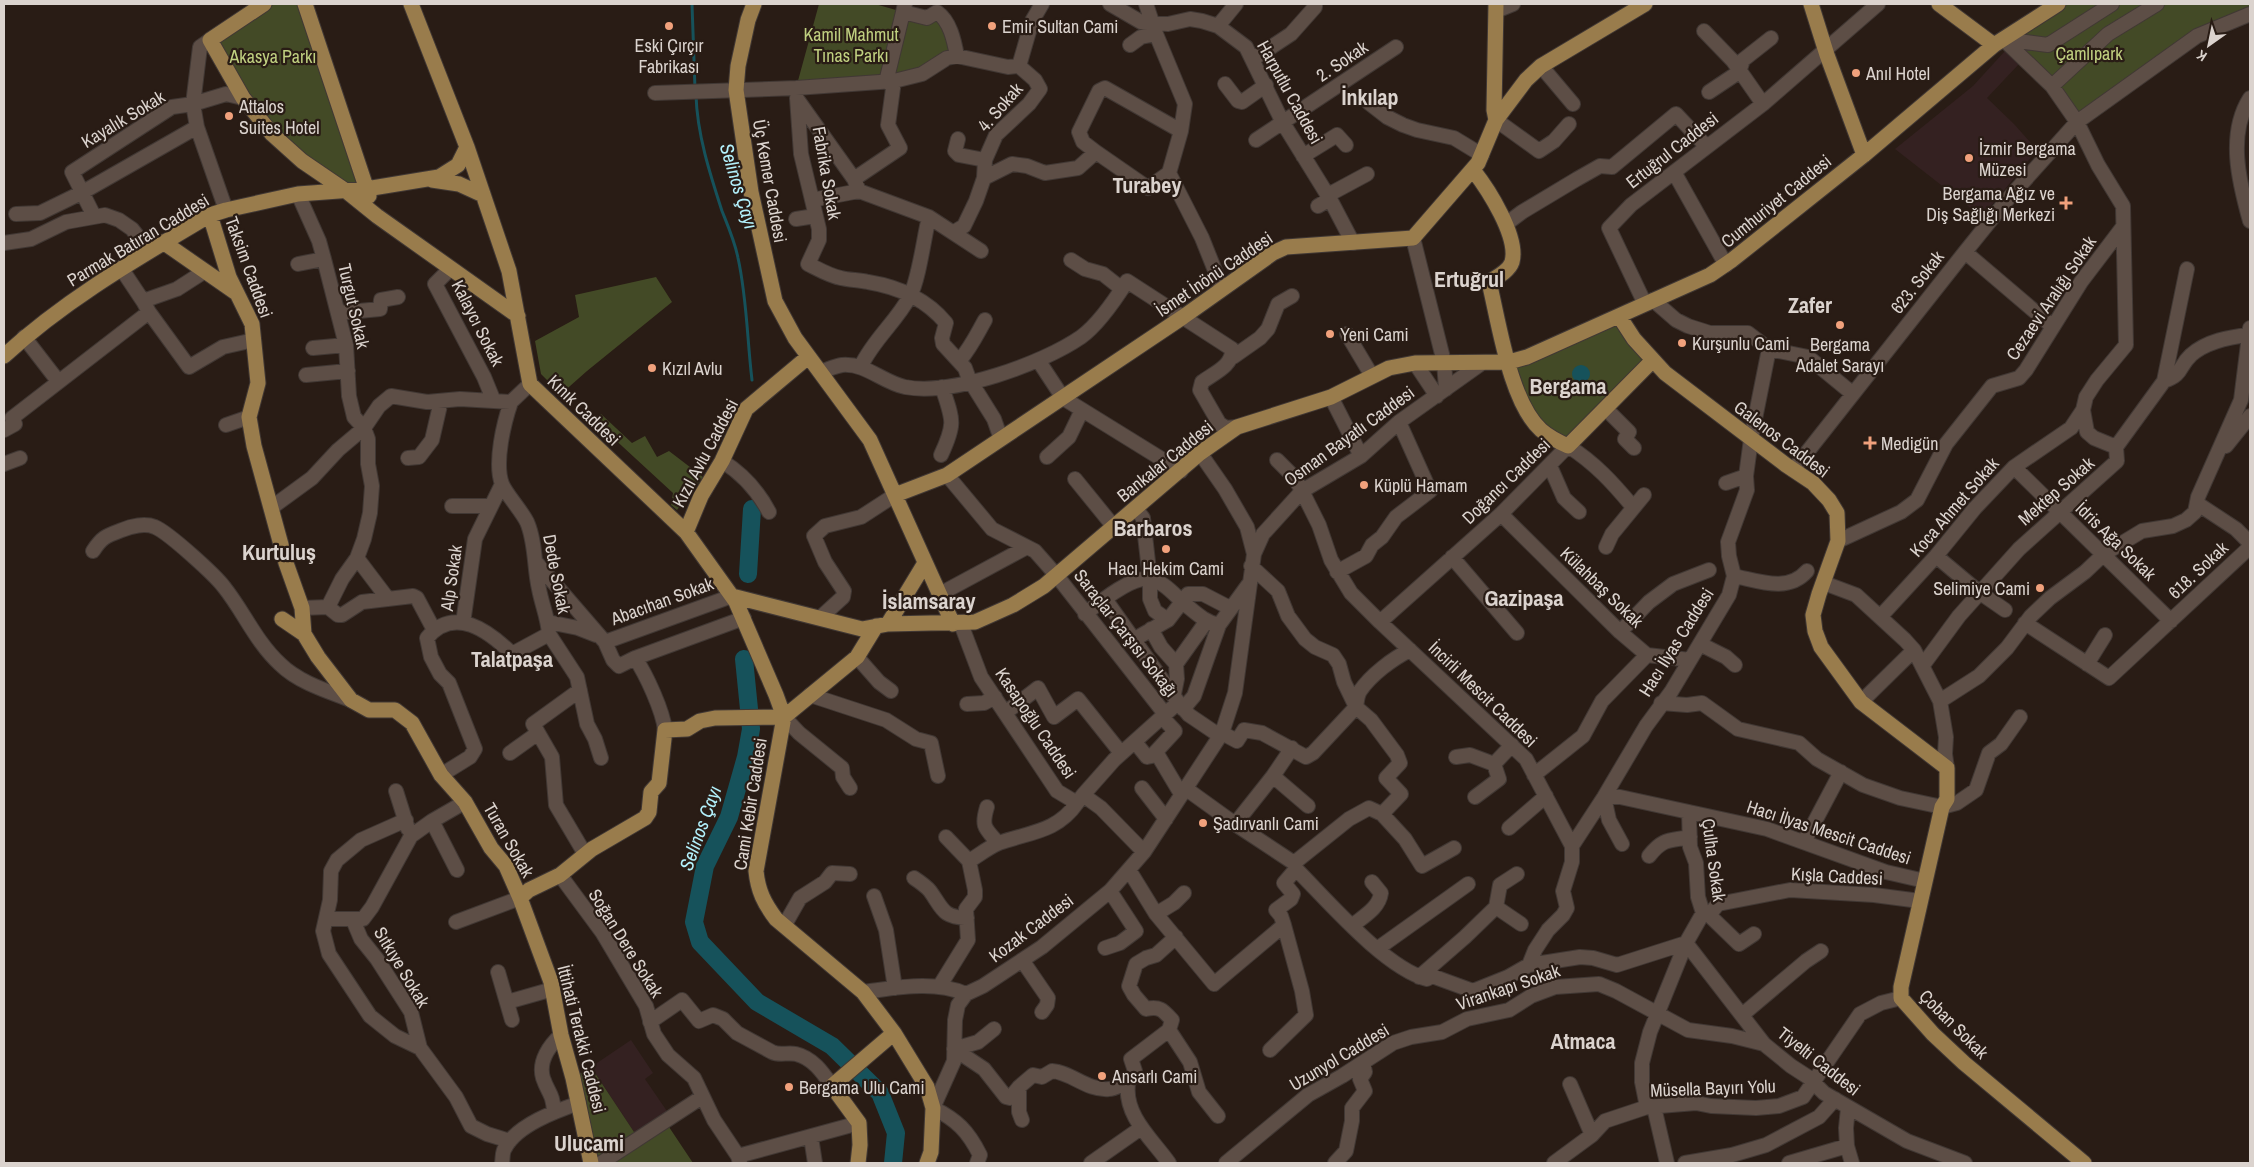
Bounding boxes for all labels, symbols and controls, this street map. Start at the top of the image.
place label: Emir Sultan Cami [1002,14,1118,39]
marker: Eski Çırçır Fabrikası [663,20,675,32]
marker: Emir Sultan Cami [986,20,998,32]
north arrow [2184,20,2234,70]
park label: Kamil Mahmut Tınas Parkı [803,22,899,68]
place label: Eski Çırçır Fabrikası [635,33,704,79]
street label: 2. Sokak [1311,34,1373,87]
street label: Harputlu Caddesi [1251,36,1329,148]
park label: Çamlıpark [2055,41,2123,66]
park label: Akasya Parkı [229,44,316,69]
text: K [2193,46,2210,66]
place label: Anıl Hotel [1865,61,1930,86]
marker: Anıl Hotel [1850,67,1862,79]
street label: 4. Sokak [972,77,1029,137]
district label: İnkılap [1341,82,1399,112]
street label: Kayalık Sokak [76,84,170,154]
place label: Attalos Suites Hotel [238,94,319,140]
street label: Ertuğrul Caddesi [1621,106,1723,194]
marker: Attalos Suites Hotel [223,110,235,122]
street label: Üç Kemer Caddesi [747,117,793,245]
street label: Fabrika Sokak [806,124,848,222]
place label: İzmir Bergama Müzesi [1979,136,2076,182]
water label: Selinos Çayı [714,140,764,232]
street label: Cumhuriyet Caddesi [1716,149,1836,253]
marker: İzmir Bergama Müzesi [1963,152,1975,164]
district label: Turabey [1113,170,1181,200]
place label: Bergama Ağız ve Diş Sağlığı Merkezi [1926,181,2055,227]
street label: Parmak Batıran Caddesi [62,188,214,292]
marker: Bergama Ağız ve Diş Sağlığı Merkezi [2059,196,2073,210]
street label: Taksim Caddesi [219,213,279,321]
street label: İsmet İnönü Caddesi [1151,226,1277,322]
street label: Cezaevi Aralığı Sokak [2000,230,2102,365]
street label: 623. Sokak [1884,245,1950,319]
street label: Turgut Sokak [332,261,376,352]
district label: Ertuğrul [1434,264,1504,294]
street label: Kalaycı Sokak [446,276,511,371]
district label: Zafer [1788,290,1832,320]
marker: Bergama Adalet Sarayı [1834,319,1846,331]
place label: Yeni Cami [1340,322,1409,347]
marker: Yeni Cami [1324,328,1336,340]
place label: Kurşunlu Cami [1692,331,1790,356]
place label: Bergama Adalet Sarayı [1795,332,1884,378]
marker: Kurşunlu Cami [1676,337,1688,349]
place label: Kızıl Avlu [662,356,722,381]
marker: Kızıl Avlu [646,362,658,374]
street label: Kınık Caddesi [542,369,626,451]
district label: Bergama [1529,371,1607,401]
street label: Osman Bayatlı Caddesi [1279,380,1419,492]
street label: Kızıl Avlu Caddesi [666,394,744,512]
street label: Galenos Caddesi [1729,395,1835,483]
street label: Bankalar Caddesi [1112,414,1218,508]
place label: Medigün [1881,431,1938,456]
street label: Doğancı Caddesi [1456,432,1556,530]
marker: Medigün [1863,436,1877,450]
street label: Mektep Sokak [2013,450,2100,531]
street label: Koca Ahmet Sokak [1904,451,2005,562]
place label: Küplü Hamam [1374,473,1468,498]
marker: Küplü Hamam [1358,479,1370,491]
street label: İdris Ağa Sokak [2070,496,2162,586]
district label: Barbaros [1113,513,1193,543]
street label: Dede Sokak [537,532,577,616]
street label: 618. Sokak [2162,535,2234,604]
district label: Kurtuluş [242,537,316,567]
street label: Külahbaş Sokak [1555,541,1649,633]
street label: Alp Sokak [434,543,468,614]
marker: Hacı Hekim Cami [1160,543,1172,555]
place label: Hacı Hekim Cami [1108,556,1224,581]
street label: Saraçlar Çarşısı Sokağı [1068,564,1184,702]
street label: Abacıhan Sokak [606,571,717,631]
place label: Selimiye Cami [1933,576,2030,601]
marker: Selimiye Cami [2034,582,2046,594]
district label: Gazipaşa [1484,583,1564,613]
street label: Hacı İlyas Caddesi [1633,583,1719,701]
district label: İslamsaray [882,586,976,616]
street label: İncirli Mescit Caddesi [1423,635,1543,753]
district label: Talatpaşa [471,644,553,674]
street label: Kasapoğlu Caddesi [990,663,1082,783]
street label: Cami Kebir Caddesi [727,736,773,872]
water label: Selinos Çayı [673,782,727,874]
street label: Hacı İlyas Mescit Caddesi [1744,794,1914,870]
street label: Turan Sokak [478,798,541,882]
place label: Şadırvanlı Cami [1213,811,1319,836]
marker: Şadırvanlı Cami [1197,817,1209,829]
street label: Çulha Sokak [1696,817,1732,904]
street label: Kışla Caddesi [1790,861,1884,891]
street label: Soğan Dere Sokak [583,884,670,1003]
street label: Kozak Caddesi [984,888,1078,968]
street label: Sıtkıye Sokak [368,922,436,1013]
street label: Virankapı Sokak [1453,957,1564,1016]
street label: İttihati Terakki Caddesi [552,962,612,1116]
street label: Çoban Sokak [1914,984,1995,1065]
street label: Uzunyol Caddesi [1284,1017,1394,1097]
street label: Tiyelti Caddesi [1772,1021,1866,1101]
district label: Atmaca [1550,1026,1616,1056]
place label: Ansarlı Cami [1111,1064,1197,1089]
marker: Ansarlı Cami [1096,1070,1108,1082]
street label: Müsella Bayırı Yolu [1650,1073,1776,1103]
place label: Bergama Ulu Cami [799,1075,925,1100]
marker: Bergama Ulu Cami [783,1081,795,1093]
district label: Ulucami [554,1128,624,1158]

